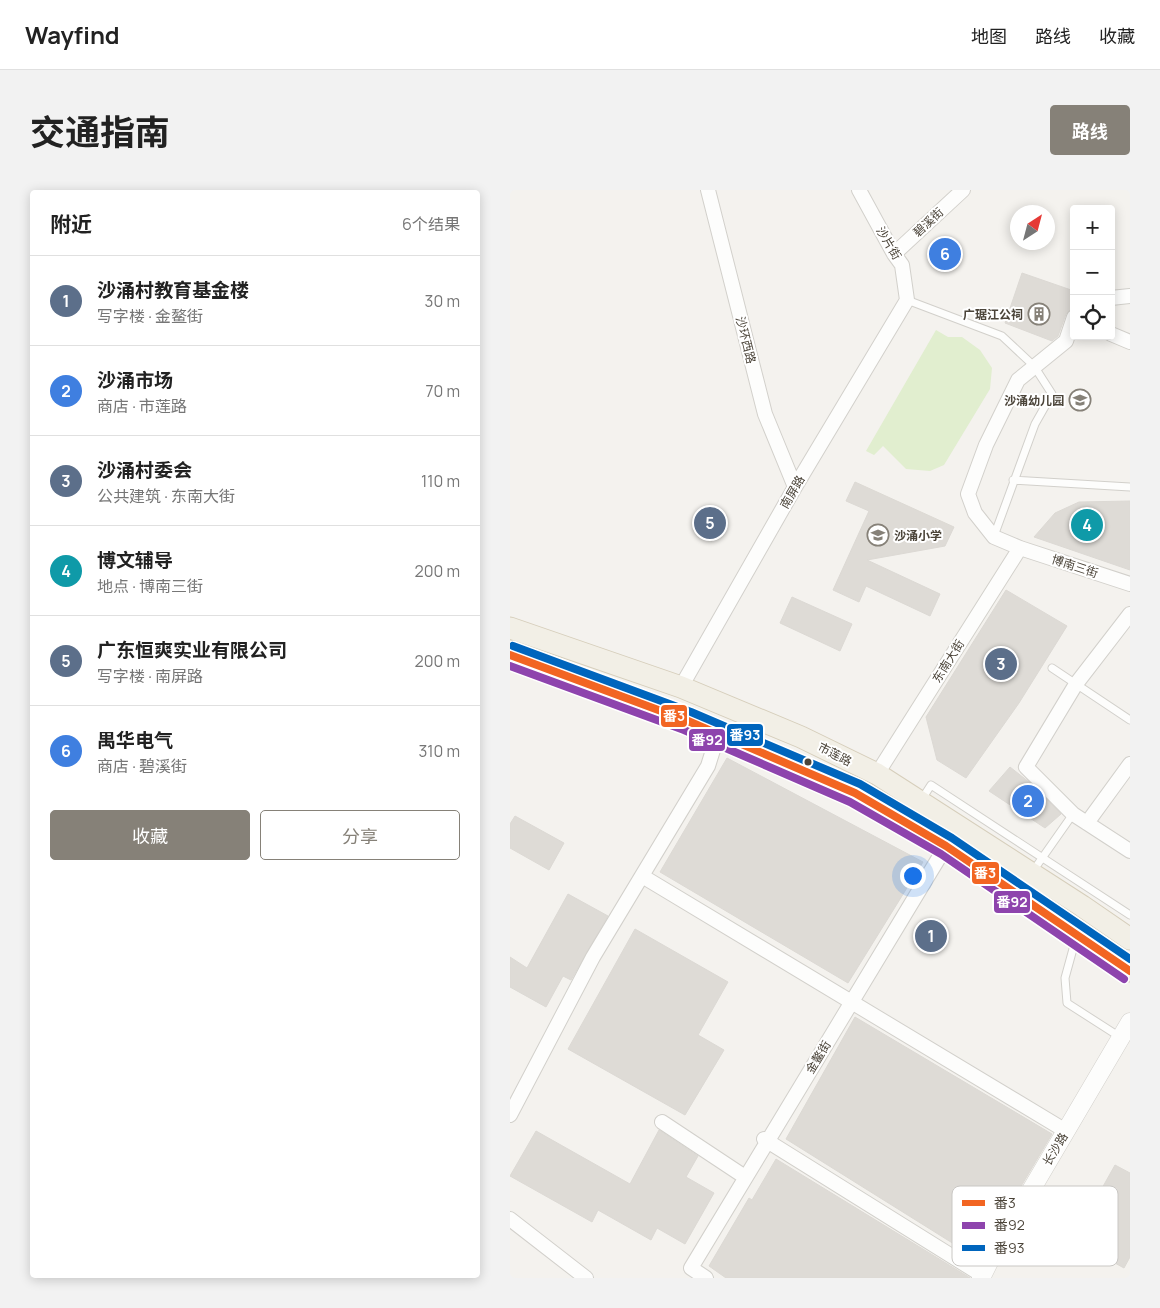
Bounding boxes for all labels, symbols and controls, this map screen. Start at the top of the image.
text: Wayfind [25,18,120,51]
text: 地图 [971,24,1007,48]
text: 路线 [1035,24,1071,48]
text: 收藏 [1099,24,1135,48]
button: 路线 [1050,105,1130,155]
text: 交通指南 [30,108,170,156]
street label: 碧溪街 [909,204,947,240]
north arrow [1010,205,1055,250]
map controls [1070,205,1115,340]
button: + [1070,205,1115,250]
text: 附近 [50,210,92,238]
text: 6个结果 [402,213,460,235]
street label: 沙片街 [872,223,906,263]
pin: 6 [929,235,961,273]
button: − [1070,250,1115,295]
text: 沙涌村教育基金楼 [97,277,249,303]
text: 1 [62,290,70,312]
text: 30 m [425,290,460,312]
button: locate [1070,295,1115,340]
building icon: 广琚江公祠 [1027,302,1051,326]
text: 写字楼 · 金鳌街 [97,305,203,327]
place label: 广琚江公祠 [963,306,1023,323]
street label: 沙环西路 [732,315,760,365]
text: 沙涌市场 [97,367,173,393]
text: 2 [61,380,71,402]
text: 70 m [425,380,460,402]
school or university icon: 沙涌幼儿园 [1068,388,1092,412]
place label: 沙涌幼儿园 [1004,392,1064,409]
text: 商店 · 市莲路 [97,395,187,417]
text: 沙涌村委会 [97,457,192,483]
text: 3 [61,470,71,492]
text: 110 m [421,470,460,492]
street label: 南屏路 [776,472,808,512]
text: 公共建筑 · 东南大街 [97,485,235,507]
pin: 5 [694,504,726,542]
pin: 4 [1071,506,1103,544]
school or university icon: 沙涌小学 [866,523,890,547]
place label: 沙涌小学 [894,527,942,544]
text: 博文辅导 [97,547,173,573]
street label: 博南三街 [1050,550,1100,582]
text: 4 [61,560,71,582]
text: 200 m [415,560,460,582]
text: 地点 · 博南三街 [97,575,203,597]
street label: 东南大街 [928,636,968,686]
text: 广东恒爽实业有限公司 [97,637,287,663]
pin: 3 [985,645,1017,683]
text: 5 [61,650,71,672]
text: 200 m [415,650,460,672]
text: 写字楼 · 南屏路 [97,665,203,687]
line badge: 番3 [660,704,688,728]
text: 番3 [663,706,685,725]
line badge: 番93 [726,723,764,747]
text: 番93 [730,725,760,744]
text: 禺华电气 [97,727,173,753]
line badge: 番92 [688,728,726,752]
text: 番92 [691,730,723,749]
street label: 市莲路 [815,738,855,770]
text: 6 [61,740,71,762]
text: 310 m [418,740,460,762]
text: 商店 · 碧溪街 [97,755,187,777]
unlabelled marker [803,757,813,767]
pin: 2 [1012,782,1044,820]
button: 收藏 [50,810,250,860]
button: 分享 [260,810,460,860]
line badge: 番3 [971,861,1000,885]
your location [900,863,926,889]
text: 番3 [974,863,996,882]
line badge: 番92 [993,890,1031,914]
text: 番92 [996,892,1028,911]
pin: 1 [915,917,947,955]
street label: 金鳌街 [801,1037,835,1077]
street label: 长沙路 [1038,1129,1072,1169]
legend [952,1186,1118,1266]
text: 番3 [994,1193,1016,1212]
text: 番92 [994,1215,1025,1234]
text: 番93 [994,1238,1024,1257]

